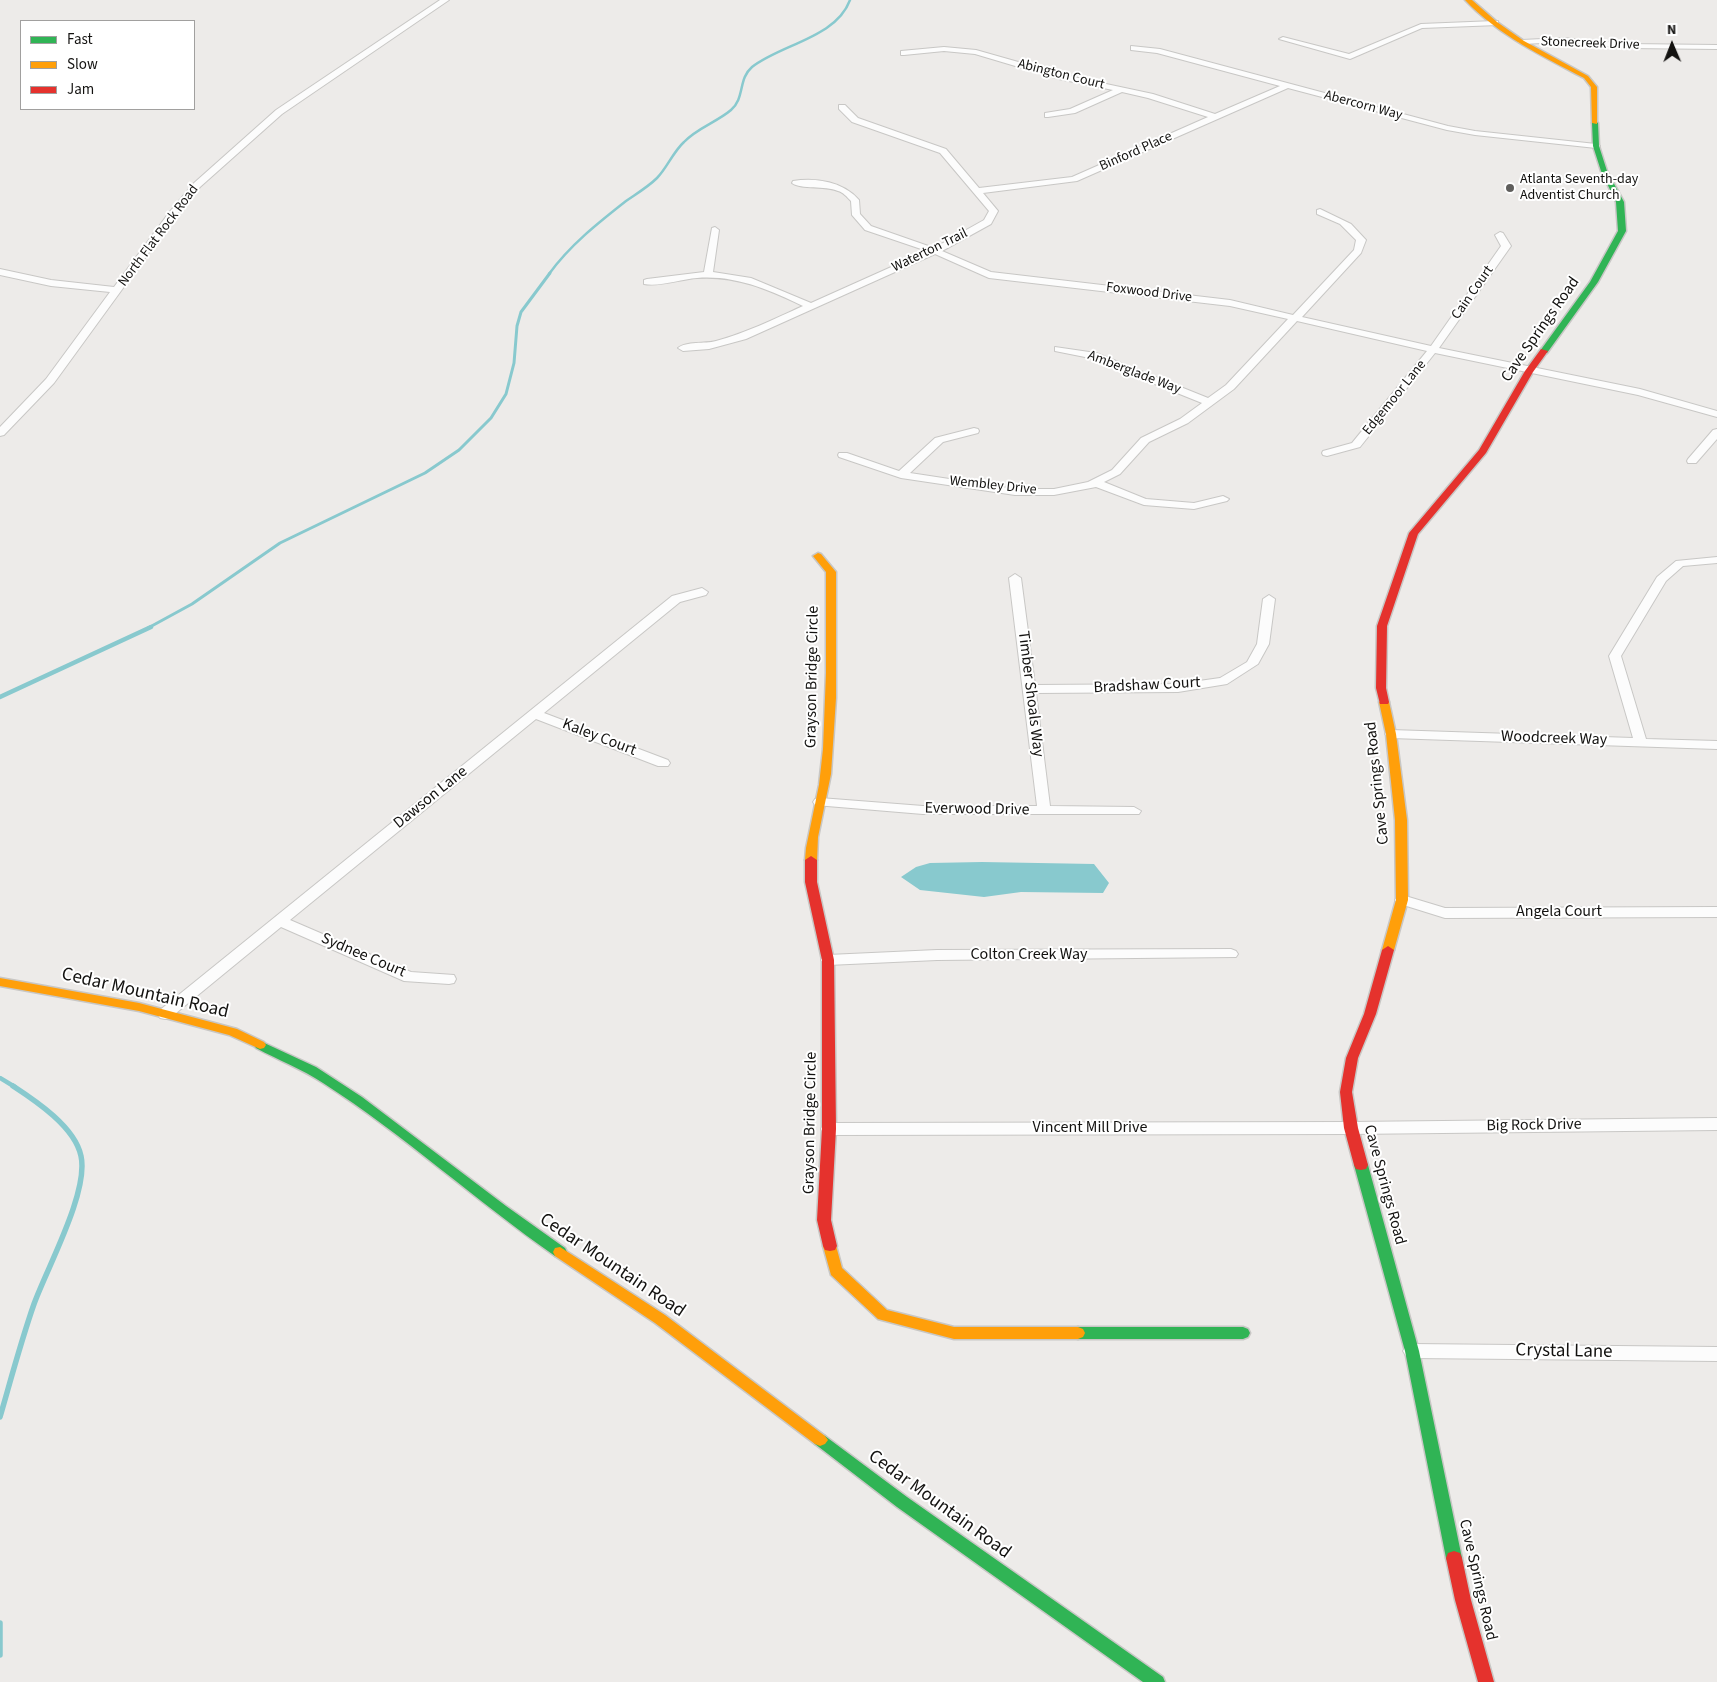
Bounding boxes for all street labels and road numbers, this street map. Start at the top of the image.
street label: Stonecreek Drive [1540,34,1640,54]
street label: Abington Court [1016,56,1106,94]
street label: Abercorn Way [1322,87,1404,125]
street label: Binford Place [1097,129,1175,175]
street label: North Flat Rock Road [115,182,203,290]
street label: Waterton Trail [889,225,971,277]
street label: Cain Court [1448,263,1498,323]
street label: Cave Springs Road [1498,274,1584,386]
street label: Foxwood Drive [1105,279,1193,307]
street label: Amberglade Way [1085,348,1183,398]
street label: Edgemoor Lane [1360,357,1430,439]
street label: Wembley Drive [949,473,1037,499]
street label: Grayson Bridge Circle [802,606,824,748]
street label: Timber Shoals Way [1013,630,1047,758]
street label: Bradshaw Court [1093,674,1201,698]
street label: Kaley Court [559,715,639,761]
street label: Cave Springs Road [1362,720,1394,846]
street label: Woodcreek Way [1501,728,1607,750]
street label: Dawson Lane [390,762,472,834]
street label: Everwood Drive [924,799,1030,821]
street label: Angela Court [1516,902,1602,922]
street label: Sydnee Court [318,930,408,982]
street label: Colton Creek Way [970,945,1088,965]
street label: Cedar Mountain Road [59,964,231,1024]
street label: Grayson Bridge Circle [800,1052,822,1194]
street label: Big Rock Drive [1486,1116,1582,1136]
street label: Vincent Mill Drive [1033,1118,1147,1138]
street label: Cave Springs Road [1359,1123,1409,1247]
street label: Cedar Mountain Road [535,1209,689,1323]
street label: Crystal Lane [1515,1340,1613,1364]
street label: Cedar Mountain Road [863,1446,1015,1564]
street label: Cave Springs Road [1454,1518,1500,1642]

